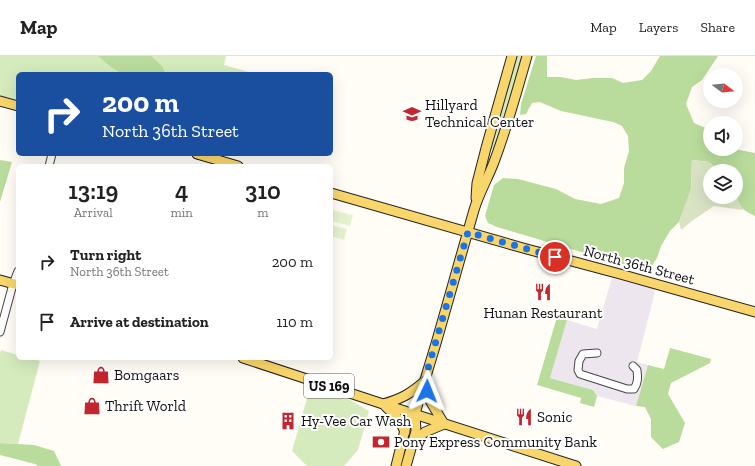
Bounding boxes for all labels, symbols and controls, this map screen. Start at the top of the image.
text: Map [20,16,57,39]
text: Map [590,19,617,36]
text: Layers [639,19,678,36]
text: Share [700,19,735,36]
north arrow [703,68,743,108]
map controls [703,68,743,204]
text: 200 m [102,86,179,119]
icon: right [36,88,88,140]
place label: Hillyard Technical Center [425,96,534,131]
school or university icon: Hillyard Technical Center [402,104,422,124]
button: sound [703,116,743,156]
text: North 36th Street [102,120,239,142]
button: layers [703,164,743,204]
text: 13:19 [68,176,118,205]
text: 4 [175,176,188,205]
text: 310 [245,176,281,205]
text: Arrival [74,205,113,220]
text: min [170,205,193,220]
text: m [257,205,269,220]
pin [538,240,572,274]
street label: North 36th Street [582,242,697,289]
text: Turn right [70,246,141,264]
icon: arrive [544,246,566,268]
icon: right [36,251,58,273]
text: 200 m [272,253,313,271]
text: North 36th Street [70,264,169,279]
restaurant icon: Hunan Restaurant [533,282,553,302]
place label: Hunan Restaurant [484,304,603,322]
icon: arrive [36,311,58,333]
text: Arrive at destination [70,313,209,331]
text: 110 m [276,313,313,331]
shop icon: Bomgaars [91,365,111,385]
place label: Bomgaars [114,366,179,384]
position arrow [406,370,448,412]
road number: US 169 [304,374,354,398]
shop icon: Thrift World [82,396,102,416]
place label: Thrift World [105,397,187,415]
restaurant icon: Sonic [514,407,534,427]
place label: Sonic [537,408,572,426]
building icon: Hy-Vee Car Wash [278,411,298,431]
place label: Hy-Vee Car Wash [301,412,412,430]
bank icon: Pony Express Community Bank [371,432,391,452]
place label: Pony Express Community Bank [394,433,597,451]

